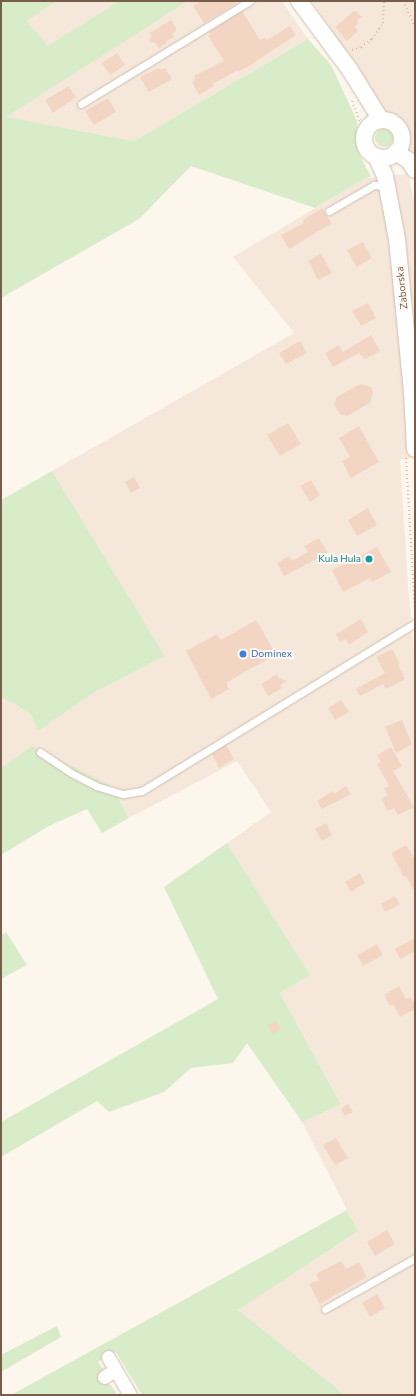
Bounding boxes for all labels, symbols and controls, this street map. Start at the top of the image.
street label: Zaborska [394,266,410,310]
place label: Kula Hula [318,553,361,565]
marker: Kula Hula [364,554,374,564]
place label: Dominex [251,648,292,660]
marker: Dominex [238,649,248,659]

